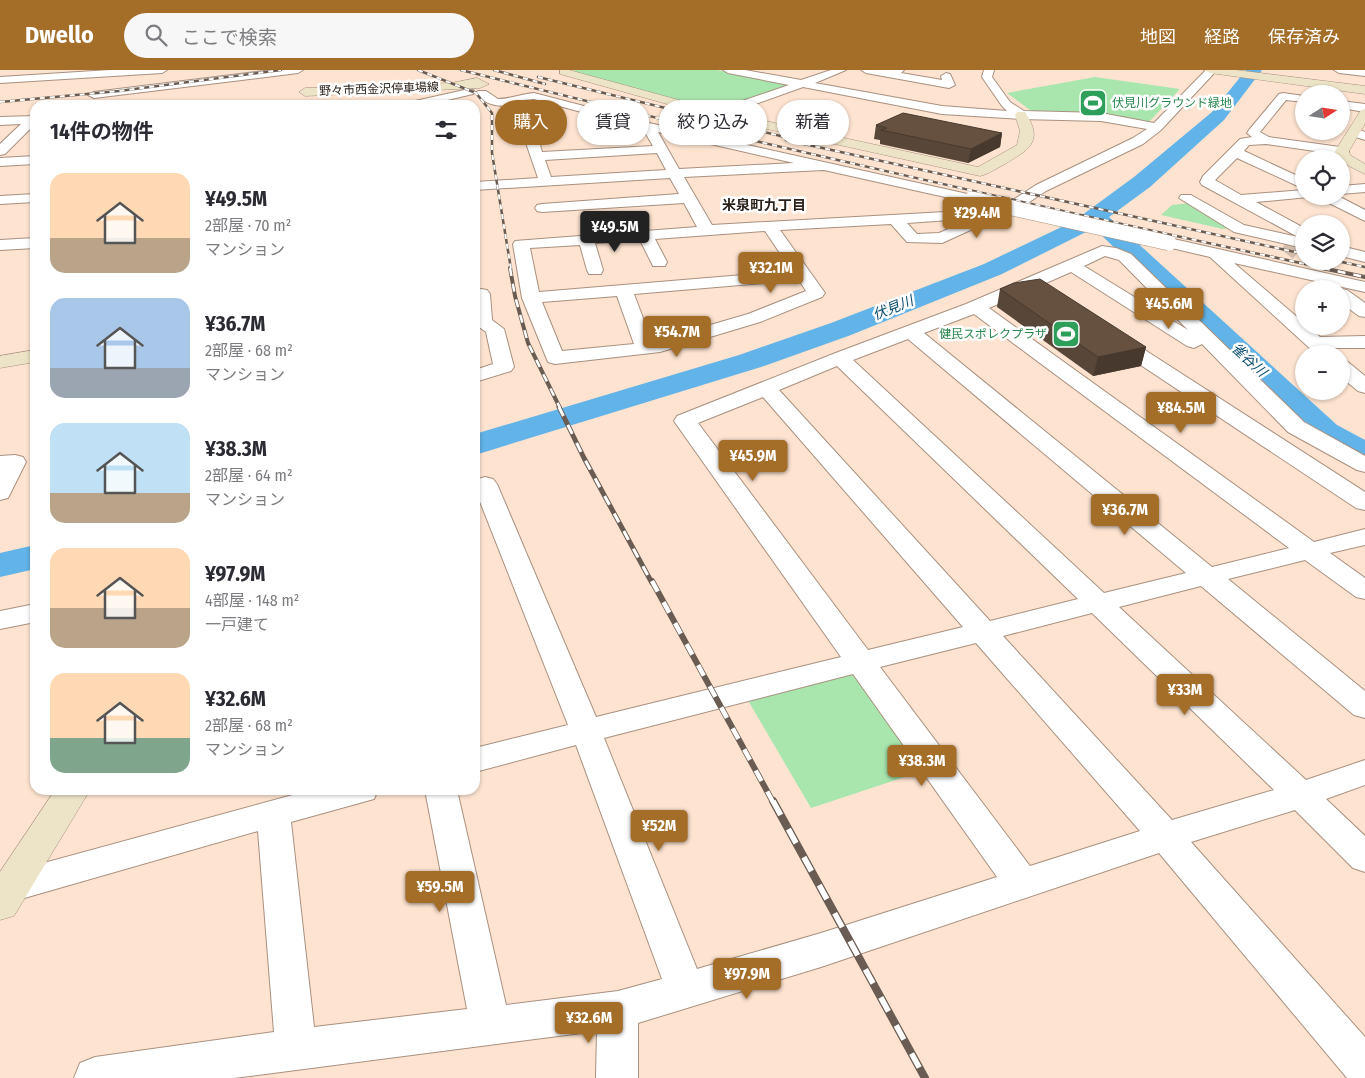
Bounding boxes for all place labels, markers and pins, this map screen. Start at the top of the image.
sports icon: 伏見川グラウンド緑地 [1078,88,1108,118]
place label: 伏見川グラウンド緑地 [1112,96,1232,110]
pin: ¥29.4M [936,196,1018,239]
pin: ¥49.5M [574,210,656,253]
pin: ¥32.1M [730,252,812,294]
pin: ¥45.6M [1128,288,1210,330]
pin: ¥54.7M [636,316,718,358]
sports icon: 健民スポレクプラザ [1051,319,1081,349]
place label: 健民スポレクプラザ [939,327,1047,341]
pin: ¥84.5M [1140,392,1222,434]
pin: ¥45.9M [712,440,794,482]
pin: ¥36.7M [1084,494,1166,536]
pin: ¥33M [1155,674,1215,716]
pin: ¥38.3M [881,744,963,787]
pin: ¥52M [629,810,689,852]
pin: ¥59.5M [399,870,481,913]
pin: ¥97.9M [706,958,788,1000]
pin: ¥32.6M [548,1002,630,1044]

